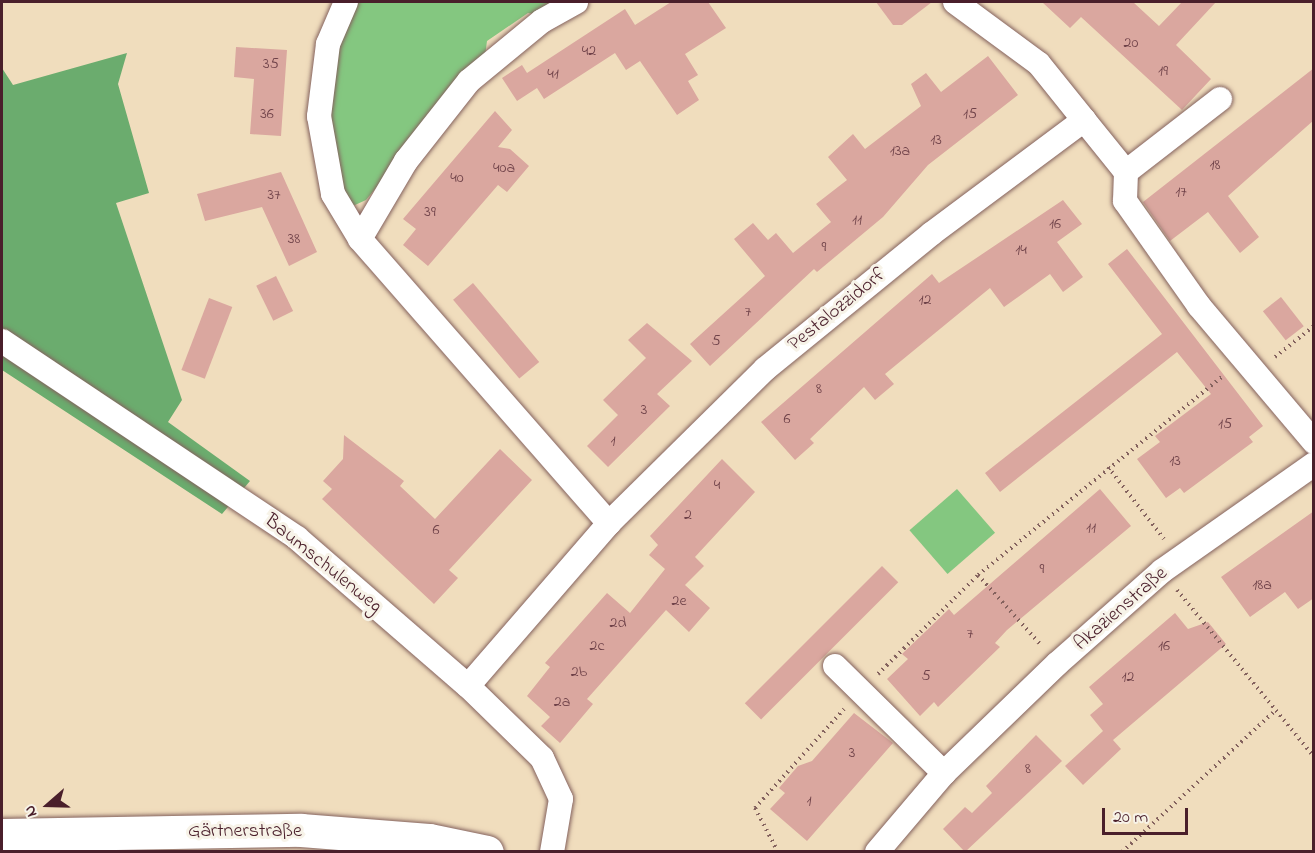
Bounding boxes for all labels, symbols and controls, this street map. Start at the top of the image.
house number: 20 [1124,33,1138,53]
house number: 42 [582,41,596,61]
house number: 35 [263,54,279,74]
house number: 19 [1158,61,1168,81]
house number: 41 [547,64,559,84]
house number: 36 [260,104,274,124]
house number: 15 [963,104,977,124]
house number: 13 [930,130,942,150]
house number: 13a [890,141,910,161]
house number: 18 [1209,155,1221,175]
house number: 40a [493,158,515,178]
house number: 40 [450,168,464,188]
house number: 17 [1175,182,1187,202]
house number: 37 [267,185,281,205]
house number: 39 [424,202,436,222]
house number: 11 [852,210,862,230]
house number: 16 [1049,214,1061,234]
house number: 38 [288,229,300,249]
house number: 9 [822,237,826,257]
house number: 14 [1015,240,1027,260]
street label: Pestalozzidorf [783,263,891,357]
house number: 12 [918,290,932,310]
house number: 7 [745,302,751,322]
house number: 5 [711,331,721,351]
house number: 8 [816,379,822,399]
house number: 3 [641,400,647,420]
house number: 6 [783,409,791,429]
house number: 15 [1218,414,1232,434]
house number: 1 [610,431,616,451]
house number: 13 [1169,451,1181,471]
house number: 4 [714,475,720,495]
house number: 2 [684,505,692,525]
street label: Baumschulenweg [259,509,387,619]
house number: 11 [1086,518,1096,538]
house number: 6 [432,520,440,540]
house number: 9 [1040,559,1044,579]
street label: Akazienstraße [1069,562,1173,656]
house number: 18a [1252,575,1272,595]
house number: 2e [671,591,687,611]
house number: 2d [610,613,626,633]
house number: 7 [967,624,973,644]
house number: 2c [589,636,605,656]
house number: 16 [1158,636,1170,656]
house number: 2b [571,662,587,682]
house number: 5 [921,666,931,686]
house number: 12 [1121,667,1135,687]
house number: 2a [554,692,570,712]
house number: 3 [849,743,855,763]
house number: 8 [1025,759,1031,779]
north arrow [18,775,78,835]
house number: 1 [806,791,812,811]
scale bar [1105,796,1190,834]
text: N [18,802,44,820]
text: 20 m [1113,805,1148,831]
street label: Gärtnerstraße [188,819,302,843]

